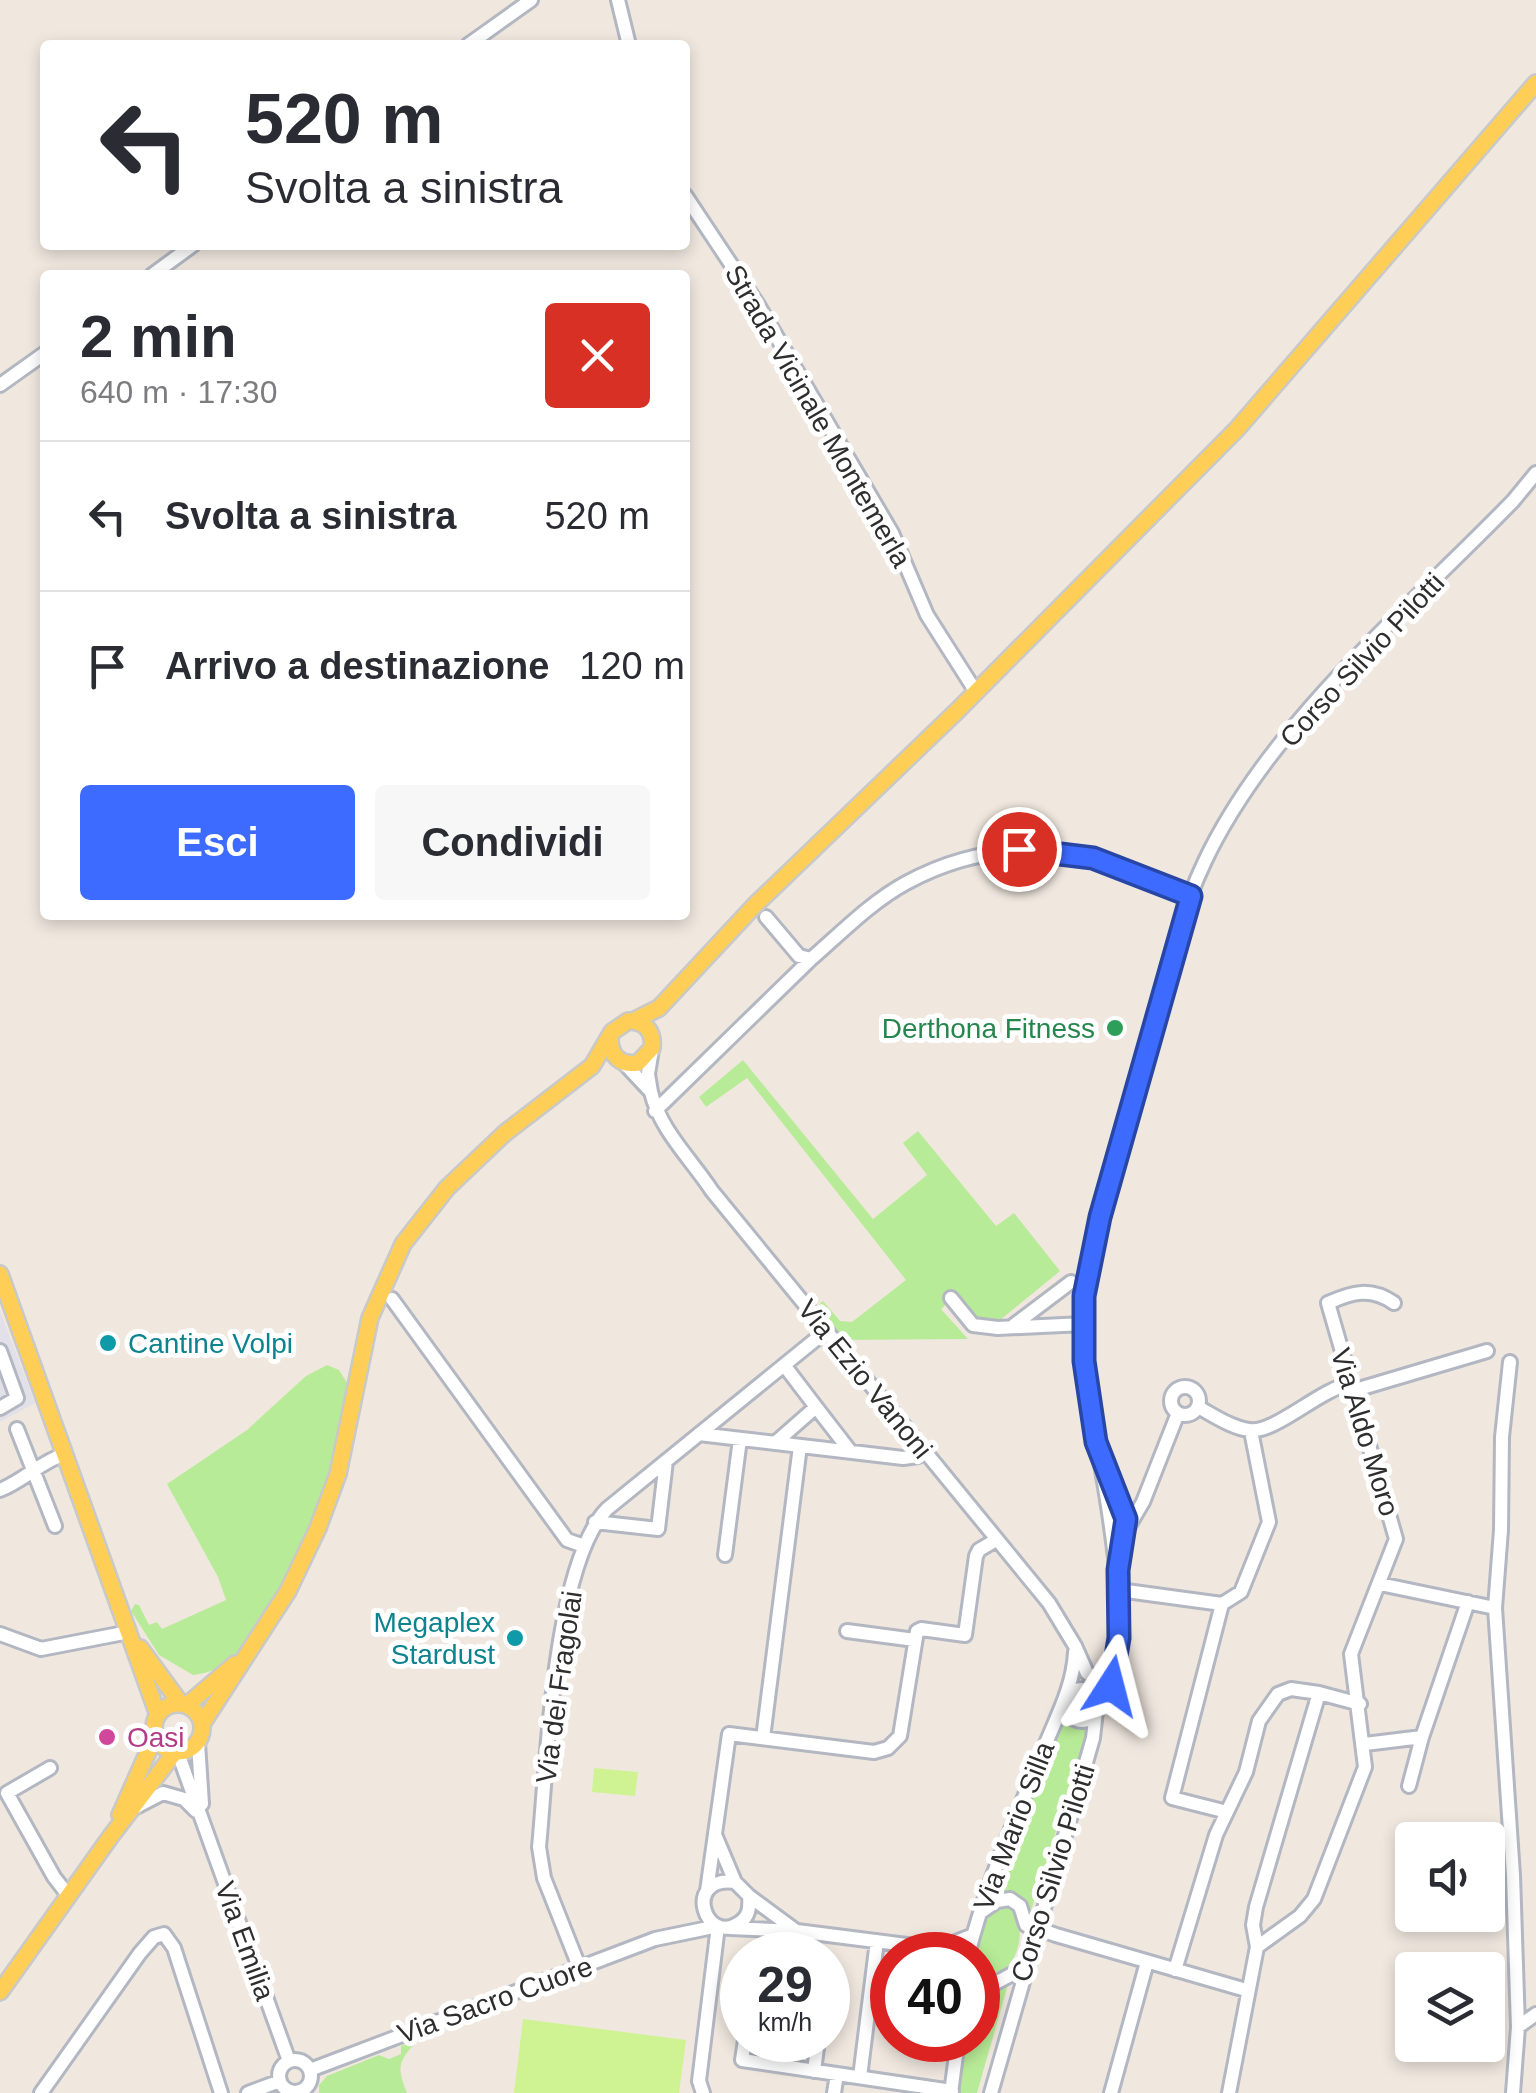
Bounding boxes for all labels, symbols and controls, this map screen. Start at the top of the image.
icon: left [80,80,210,210]
text: 520 m [245,80,443,158]
text: Svolta a sinistra [245,162,563,213]
street label: Strada Vicinale Montemerla [719,260,917,573]
text: 2 min [80,303,237,370]
button: close [545,303,650,408]
text: 640 m · 17:30 [80,374,277,410]
icon: left [80,489,135,544]
text: Svolta a sinistra [165,495,456,537]
text: 520 m [544,495,650,537]
street label: Corso Silvio Pilotti [1274,567,1450,753]
icon: arrive [80,639,135,694]
text: Arrivo a destinazione [165,645,549,687]
text: 120 m [579,645,685,687]
button: Esci [80,785,355,900]
button: Condividi [375,785,650,900]
pin [977,807,1062,892]
icon: arrive [992,822,1047,877]
place label: Derthona Fitness [882,1013,1095,1044]
marker: Derthona Fitness [1104,1017,1126,1039]
street label: Via Ezio Vanoni [792,1293,938,1465]
place label: Cantine Volpi [128,1328,293,1359]
marker: Cantine Volpi [97,1332,119,1354]
street label: Via Aldo Moro [1325,1344,1405,1520]
street label: Via dei Fragolai [530,1589,588,1785]
place label: Megaplex Stardust [374,1607,495,1670]
marker: Megaplex Stardust [504,1627,526,1649]
position arrow [1059,1634,1163,1738]
place label: Oasi [127,1722,185,1753]
marker: Oasi [96,1726,118,1748]
street label: Via Mario Silla [968,1737,1061,1915]
street label: Corso Silvio Pilotti [1005,1761,1101,1985]
map controls [1395,1822,1505,2062]
button: sound [1395,1822,1505,1932]
street label: Via Emilia [209,1877,281,2005]
speed limit sign: 40 [870,1932,1000,2062]
street label: Via Sacro Cuore [393,1950,597,2050]
button: layers [1395,1952,1505,2062]
text: 29 [757,1957,813,2013]
text: km/h [758,2008,812,2036]

